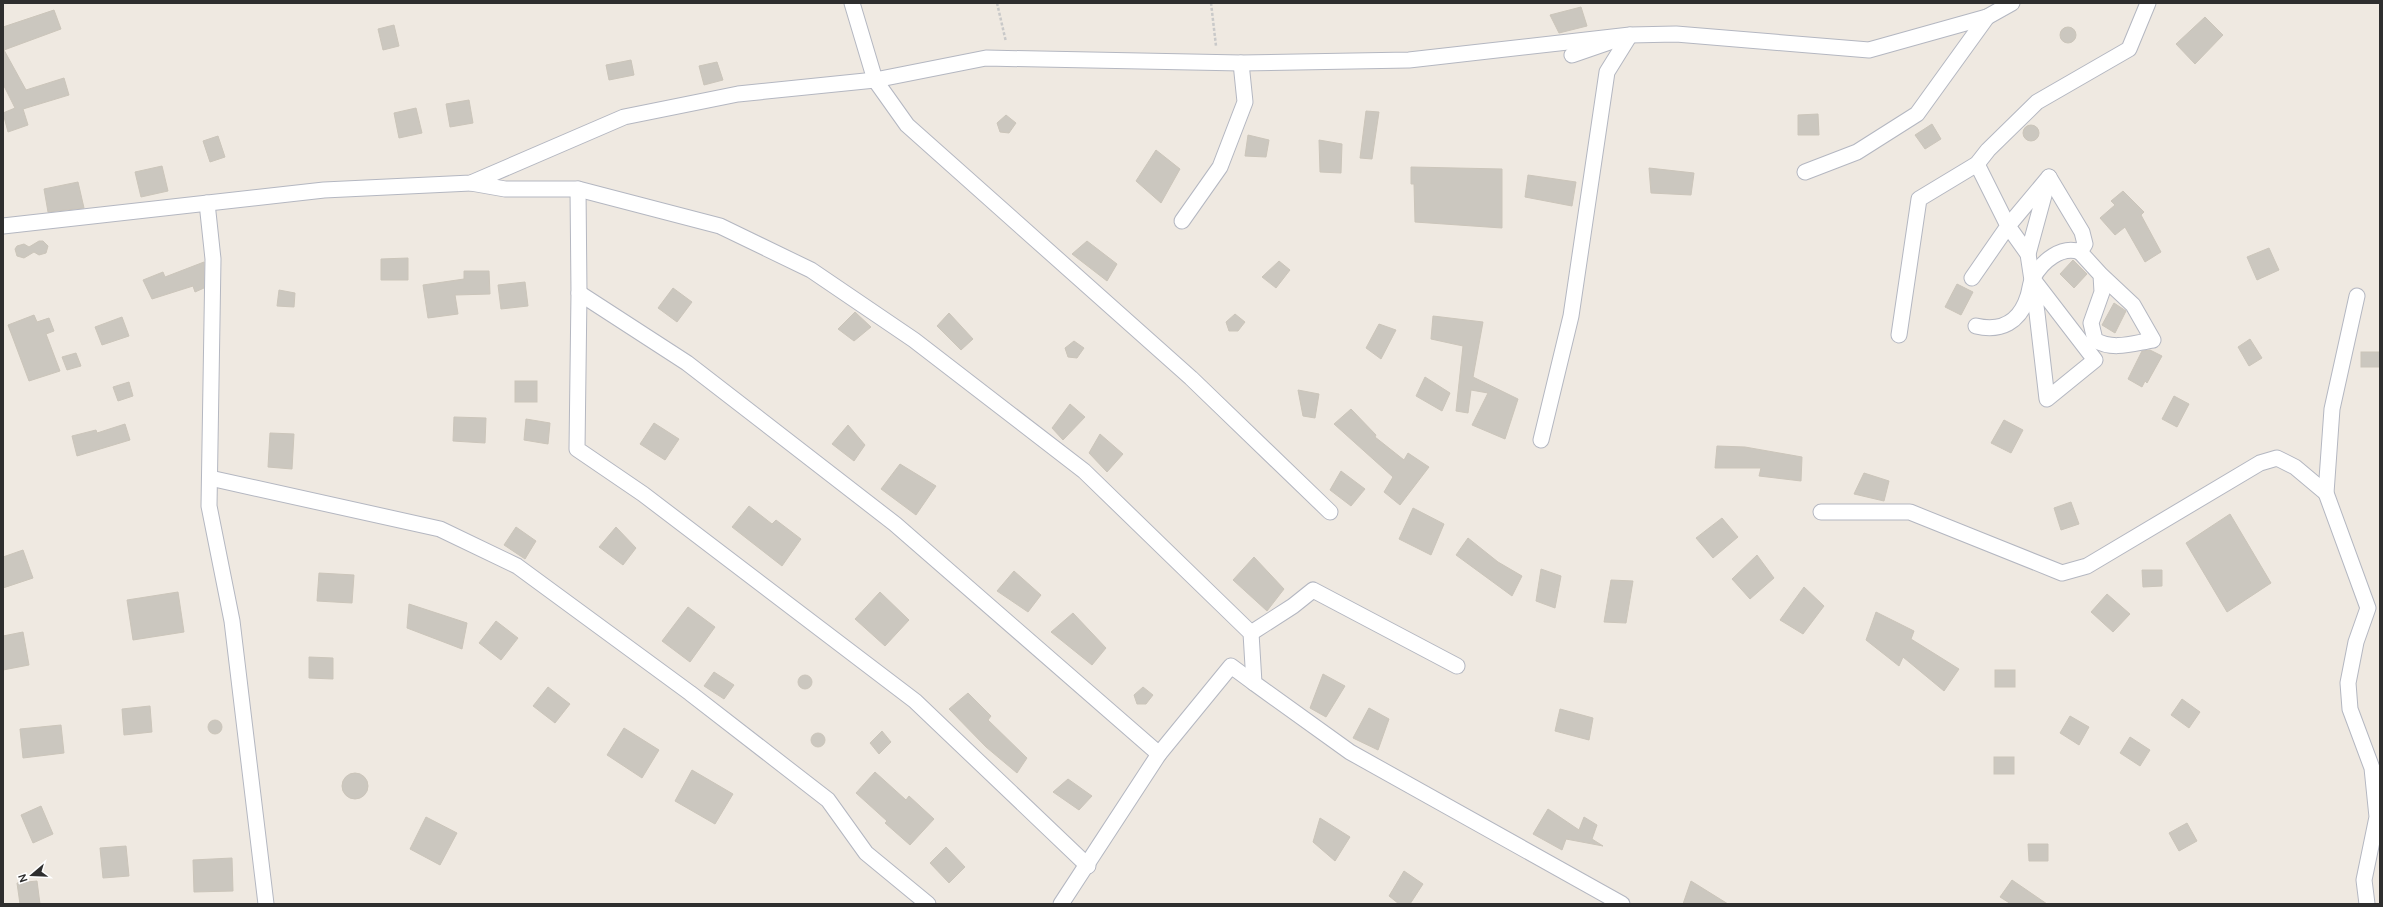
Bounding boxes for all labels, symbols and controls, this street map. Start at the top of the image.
north arrow [12,855,52,895]
text: N [15,872,30,884]

